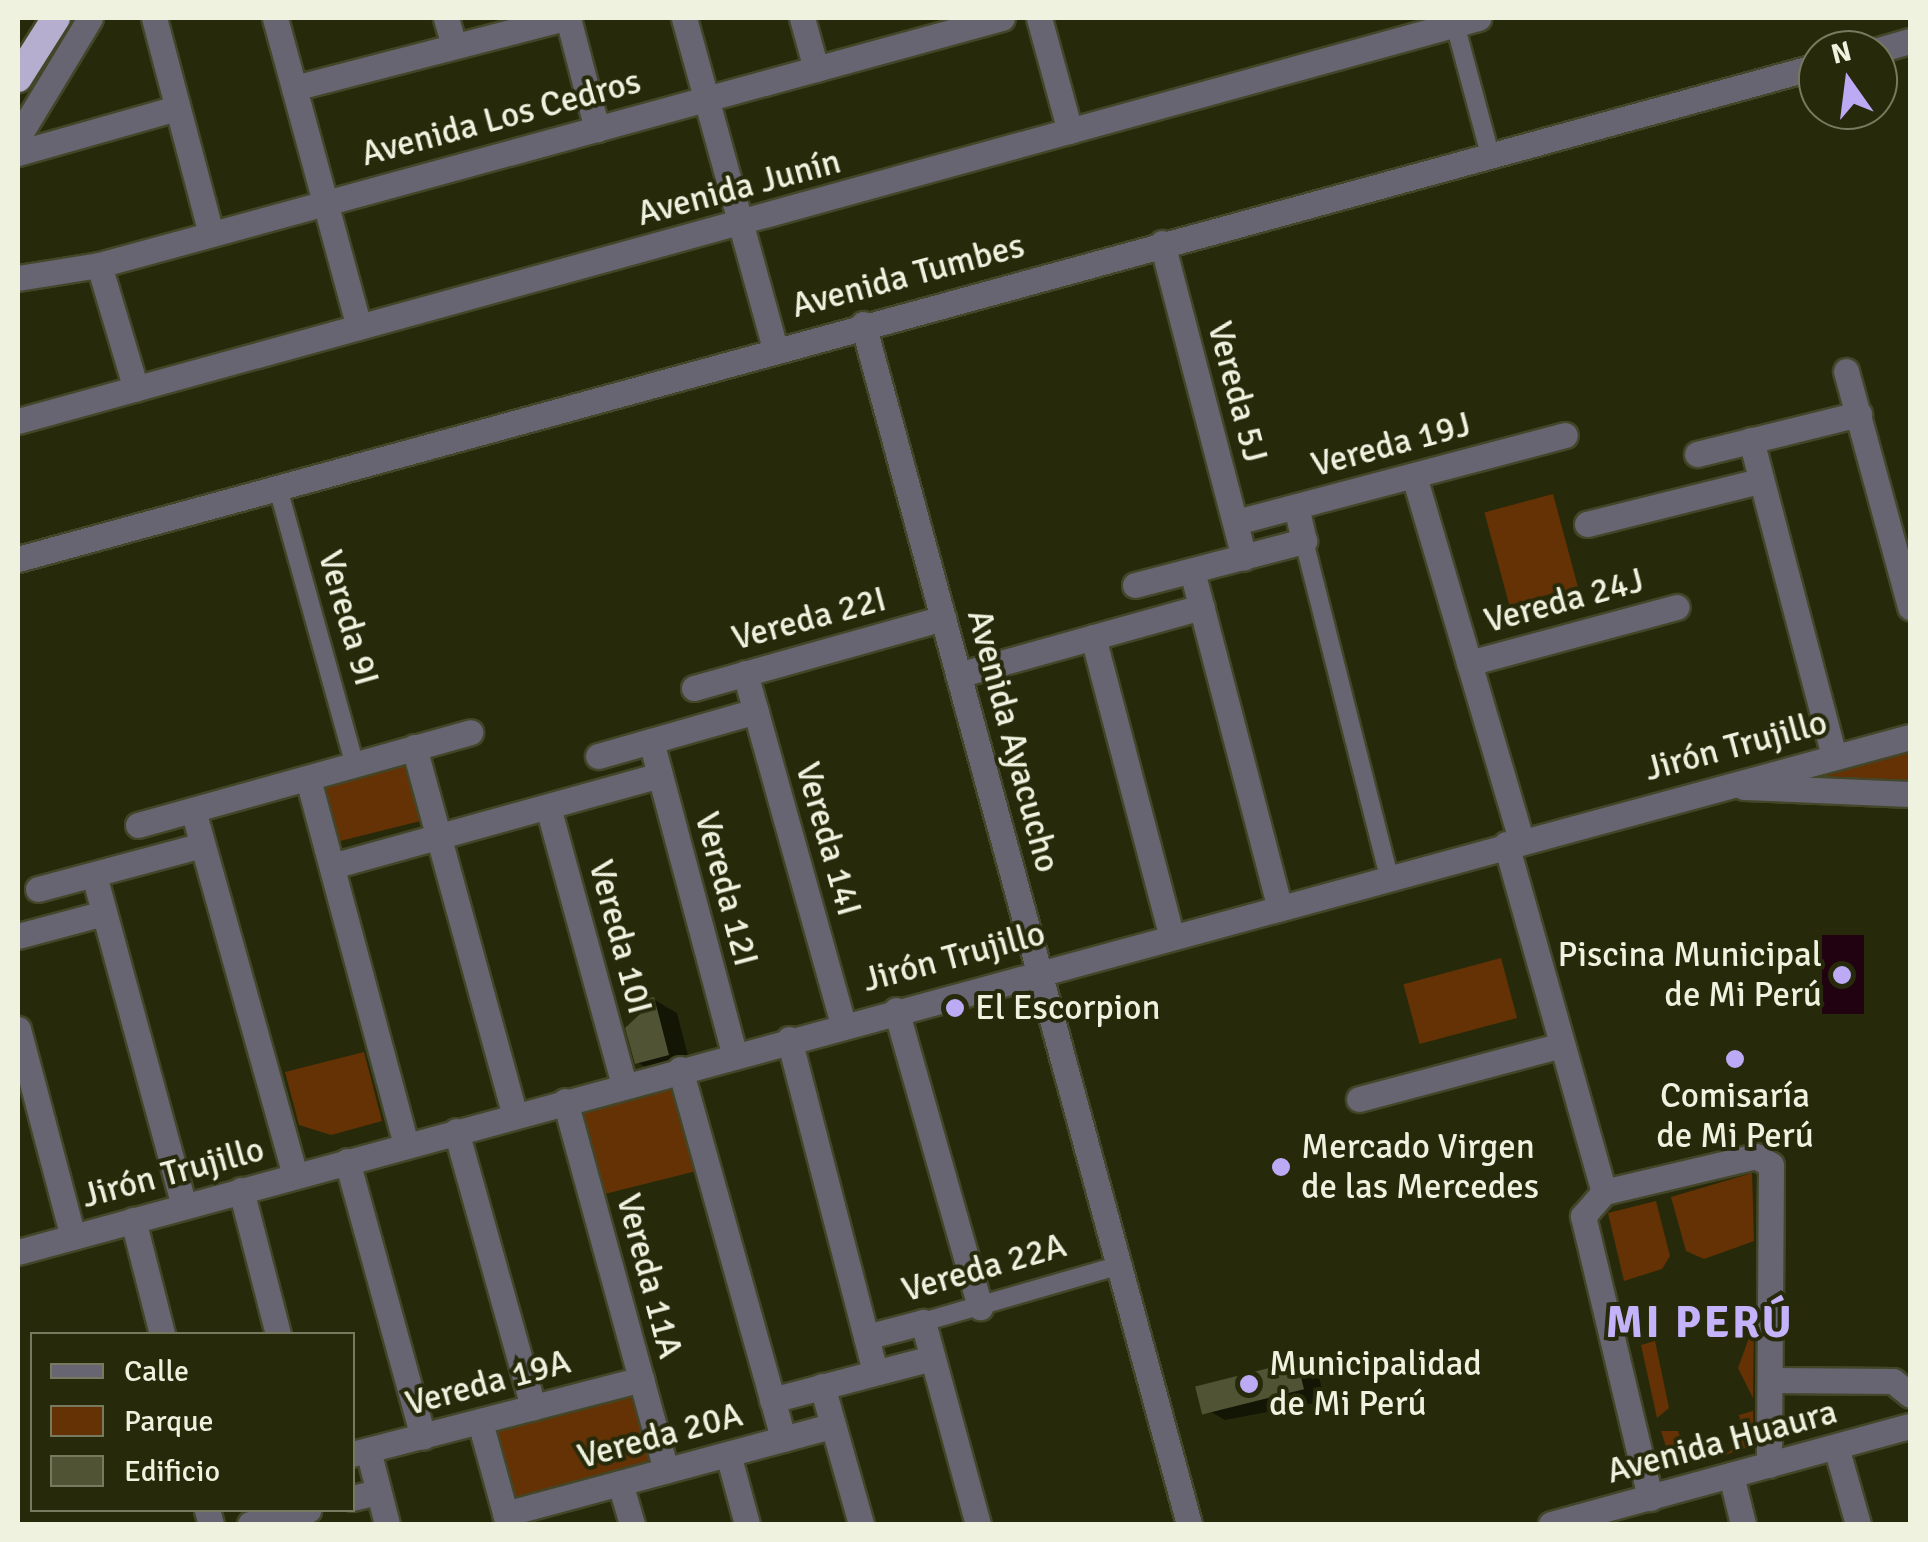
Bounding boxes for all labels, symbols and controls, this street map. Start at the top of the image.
north arrow [1798,30,1898,130]
text: N [1828,34,1855,72]
street label: Avenida Los Cedros [357,60,645,176]
street label: Avenida Junín [633,141,845,235]
street label: Avenida Tumbes [787,225,1029,327]
street label: Vereda 5J [1198,317,1276,467]
street label: Vereda 19J [1307,404,1475,486]
street label: Vereda 9I [309,546,387,690]
street label: Vereda 24J [1480,560,1648,642]
street label: Vereda 22I [727,578,891,660]
street label: Avenida Ayacucho [958,605,1068,877]
street label: Jirón Trujillo [1640,702,1832,790]
street label: Vereda 14I [786,757,870,921]
street label: Vereda 12I [685,807,767,971]
street label: Vereda 10I [579,855,661,1019]
street label: Jirón Trujillo [858,913,1050,1001]
place label: Piscina Municipal de Mi Perú [1558,934,1822,1016]
marker: Piscina Municipal de Mi Perú [1831,964,1853,986]
place label: El Escorpion [975,987,1161,1029]
marker: El Escorpion [944,997,966,1019]
marker: Comisaría de Mi Perú [1724,1048,1746,1070]
place label: Comisaría de Mi Perú [1656,1075,1814,1157]
place label: Mercado Virgen de las Mercedes [1301,1126,1539,1208]
street label: Jirón Trujillo [77,1129,269,1217]
marker: Mercado Virgen de las Mercedes [1270,1156,1292,1178]
street label: Vereda 11A [607,1189,691,1363]
street label: Vereda 22A [897,1225,1071,1311]
district label: MI PERÚ [1606,1296,1794,1350]
legend [30,1332,355,1512]
street label: Vereda 19A [401,1341,575,1425]
place label: Municipalidad de Mi Perú [1269,1343,1482,1425]
text: Calle [124,1353,189,1390]
marker: Municipalidad de Mi Perú [1238,1373,1260,1395]
street label: Avenida Huaura [1602,1391,1842,1493]
street label: Vereda 20A [573,1394,747,1478]
text: Parque [124,1403,214,1440]
text: Edificio [124,1453,220,1490]

